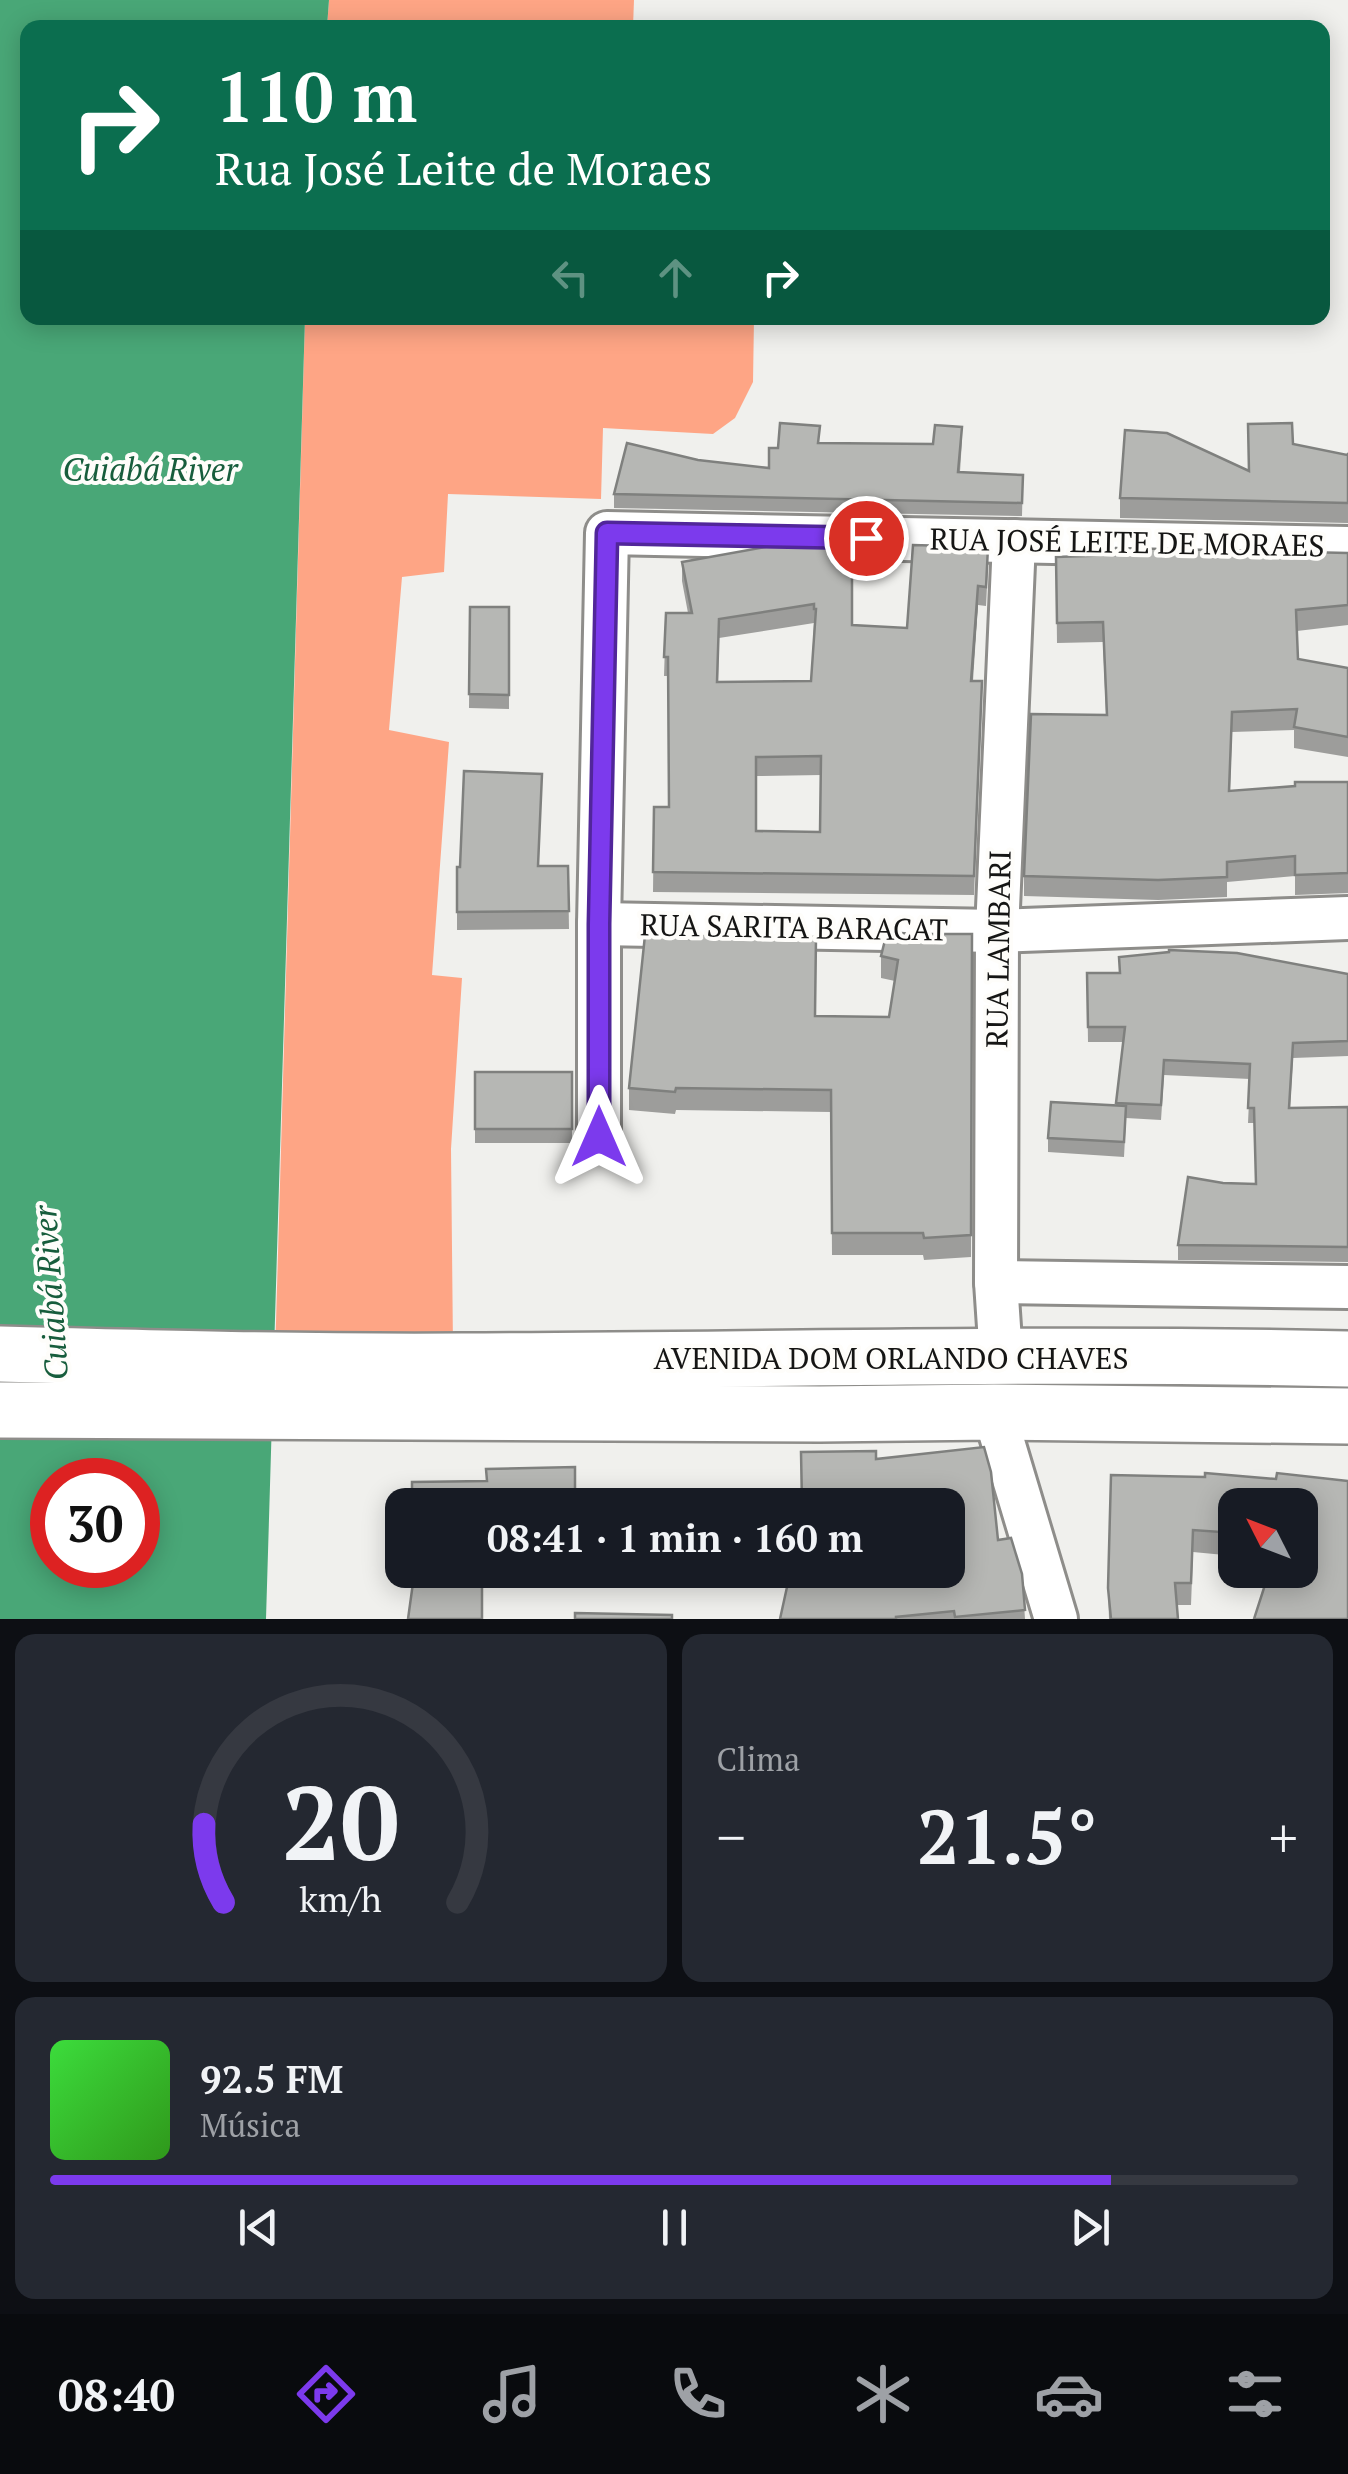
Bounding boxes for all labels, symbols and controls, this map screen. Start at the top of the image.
text: 110 m [215,49,417,142]
icon: right [50,60,180,190]
text: Rua José Leite de Moraes [215,138,712,198]
icon: left [543,250,598,305]
icon: ahead [648,250,703,305]
icon: right [753,250,808,305]
water label: Cuiabá River [62,448,239,490]
pin [824,496,909,581]
icon: arrive [839,511,894,566]
street label: RUA JOSÉ LEITE DE MORAES [929,519,1325,565]
street label: RUA LAMBARI [976,850,1020,1048]
street label: RUA SARITA BARACAT [640,904,948,950]
position arrow [547,1085,651,1189]
water label: Cuiabá River [23,1203,77,1382]
street label: AVENIDA DOM ORLANDO CHAVES [653,1338,1129,1378]
speed limit sign: 30 [30,1458,160,1588]
north arrow [1218,1488,1318,1588]
map controls [1218,1488,1318,1588]
text: 08:41 · 1 min · 160 m [487,1513,863,1563]
text: Clima [717,1738,800,1780]
text: 20 [282,1752,400,1890]
text: 21.5° [917,1786,1097,1885]
text: − [717,1800,746,1873]
text: + [1269,1800,1298,1873]
text: km/h [299,1875,382,1922]
text: 92.5 FM [200,2054,343,2104]
text: Música [200,2104,301,2146]
icon: previous [231,2200,286,2255]
icon: pause [647,2200,702,2255]
icon: next [1063,2200,1118,2255]
icon: directions [291,2359,361,2429]
icon: music [477,2359,547,2429]
icon: phone [663,2359,733,2429]
icon: climate [848,2359,918,2429]
icon: car [1034,2359,1104,2429]
icon: filters [1220,2359,1290,2429]
text: 08:40 [58,2364,175,2424]

